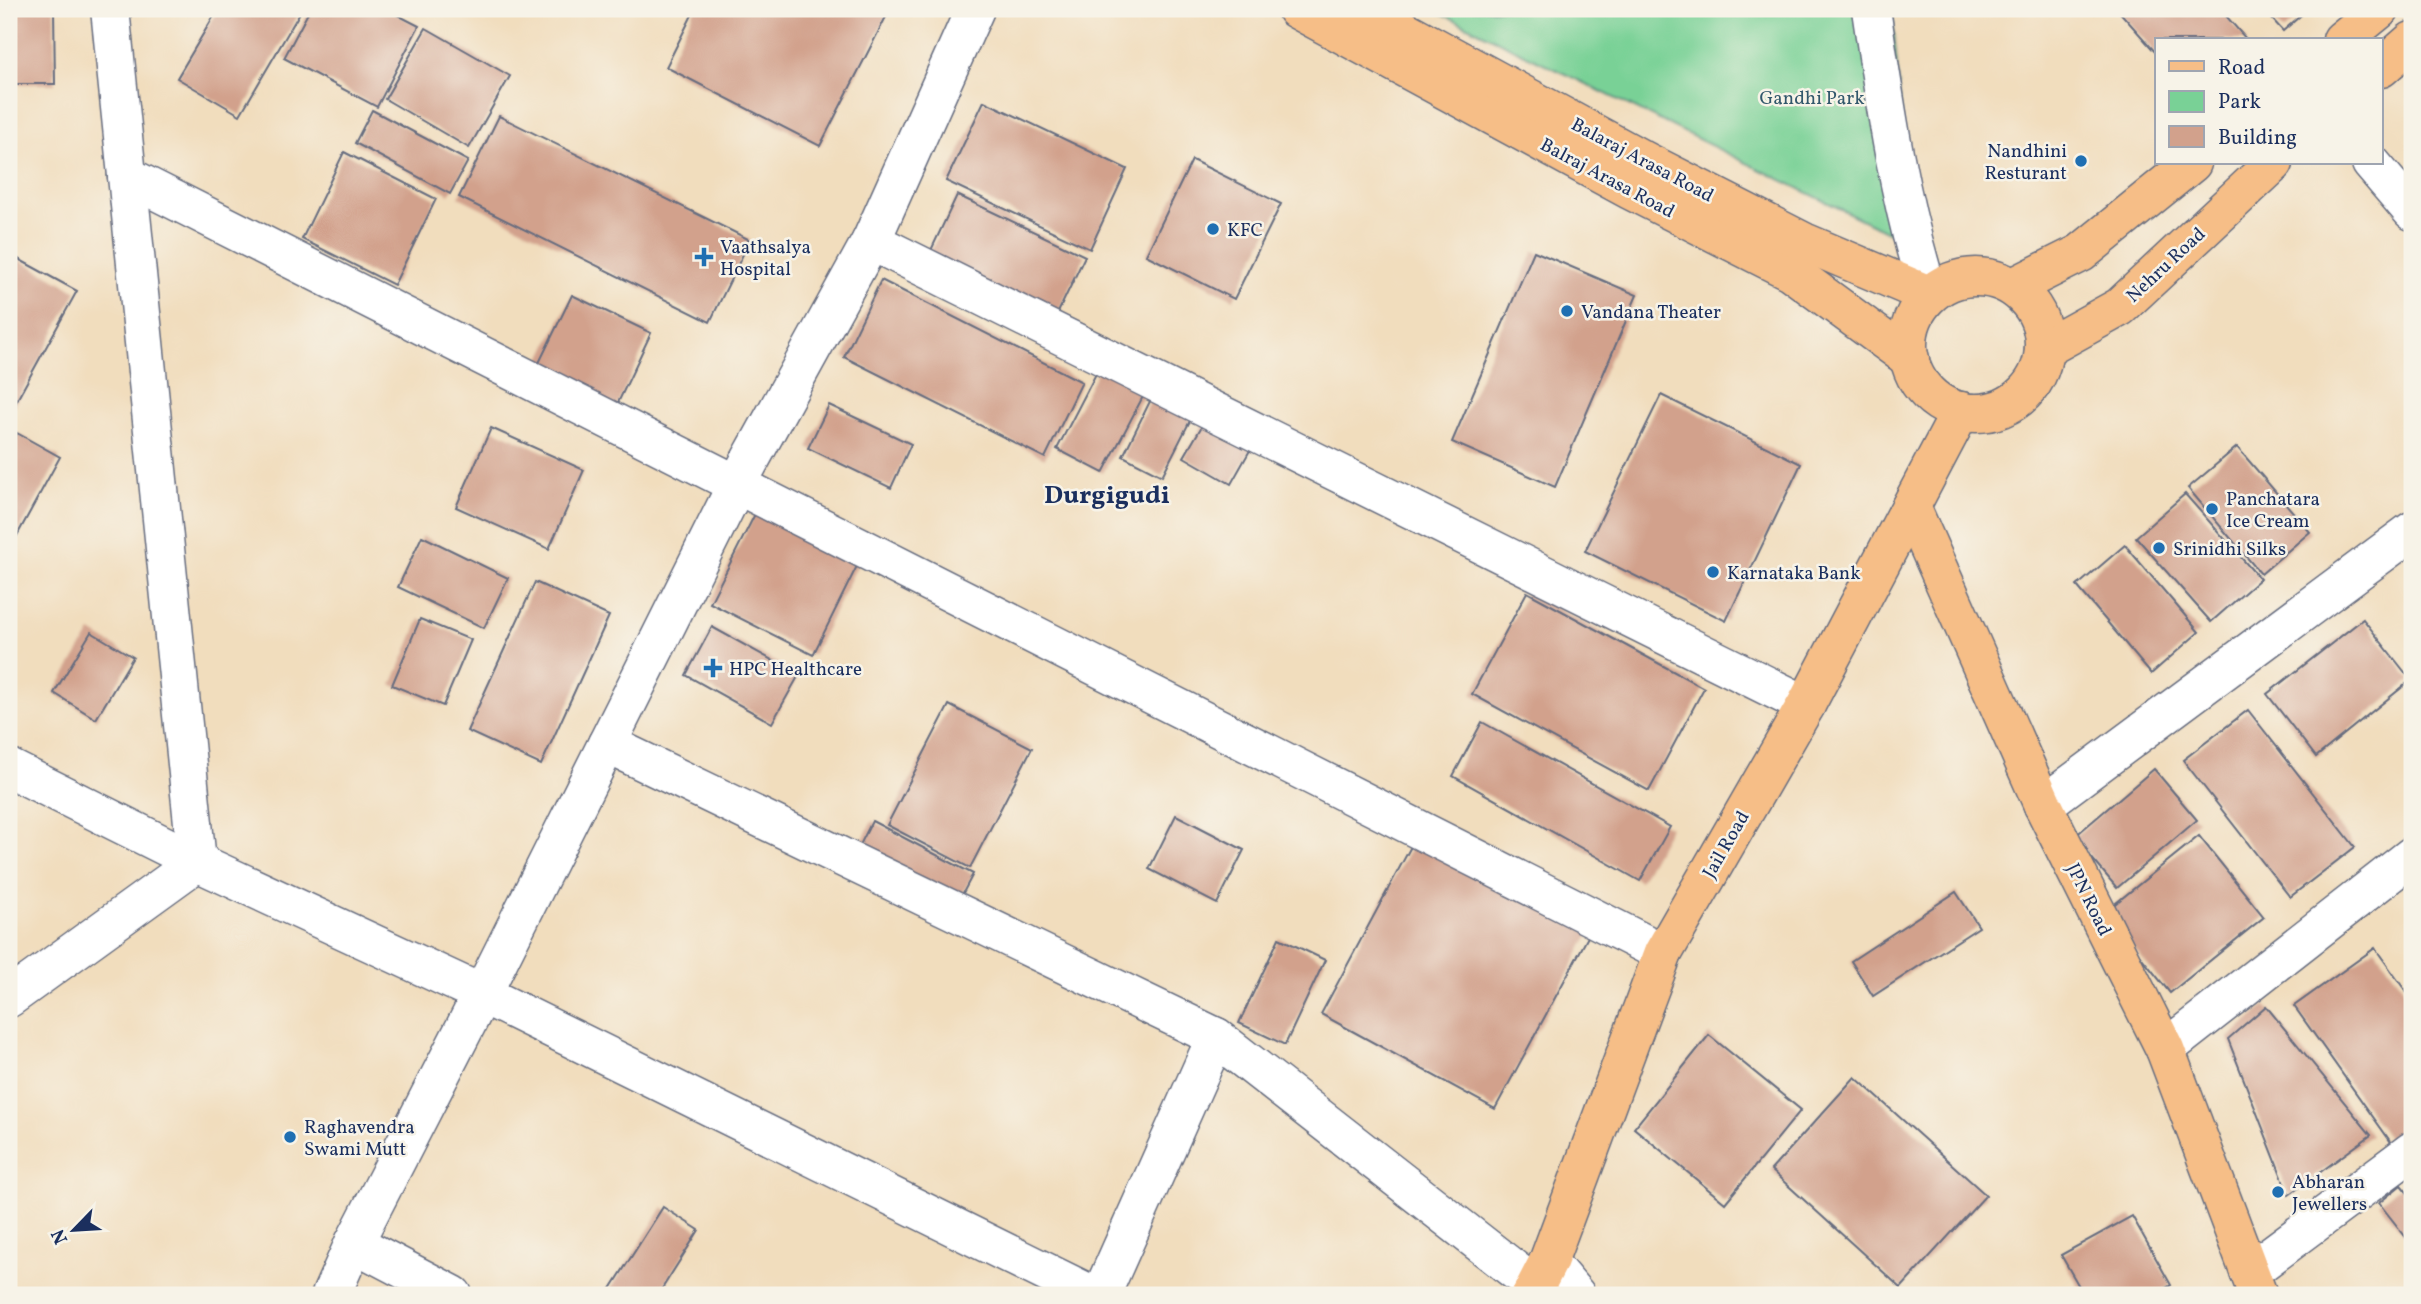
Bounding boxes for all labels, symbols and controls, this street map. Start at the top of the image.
legend [2155,38,2382,164]
text: Road [2218,54,2265,83]
park label: Gandhi Park [1759,86,1865,112]
text: Park [2218,88,2261,117]
street label: Balaraj Arasa Road [1566,112,1718,209]
text: Building [2218,124,2297,153]
street label: Balraj Arasa Road [1535,132,1679,225]
place label: Nandhini Resturant [1984,139,2067,187]
marker: Nandhini Resturant [2073,153,2089,169]
place label: KFC [1227,218,1263,244]
marker: KFC [1205,221,1221,237]
street label: Nehru Road [2121,222,2212,309]
place label: Vaathsalya Hospital [720,235,811,283]
marker: Vaathsalya Hospital [694,247,714,267]
place label: Vandana Theater [1581,300,1721,326]
marker: Vandana Theater [1559,303,1575,319]
district label: Durgigudi [1044,478,1170,514]
place label: Panchatara Ice Cream [2226,487,2320,535]
marker: Panchatara Ice Cream [2204,501,2220,517]
place label: Srinidhi Silks [2173,537,2286,563]
marker: Srinidhi Silks [2151,540,2167,556]
place label: Karnataka Bank [1727,561,1861,587]
marker: Karnataka Bank [1705,564,1721,580]
place label: HPC Healthcare [729,657,862,683]
marker: HPC Healthcare [703,658,723,678]
street label: Jail Road [1697,807,1756,883]
street label: JPN Road [2059,859,2117,941]
place label: Raghavendra Swami Mutt [304,1115,415,1163]
marker: Raghavendra Swami Mutt [282,1129,298,1145]
place label: Abharan Jewellers [2292,1170,2367,1218]
marker: Abharan Jewellers [2270,1184,2286,1200]
north arrow [38,1196,108,1266]
text: N [46,1224,75,1248]

